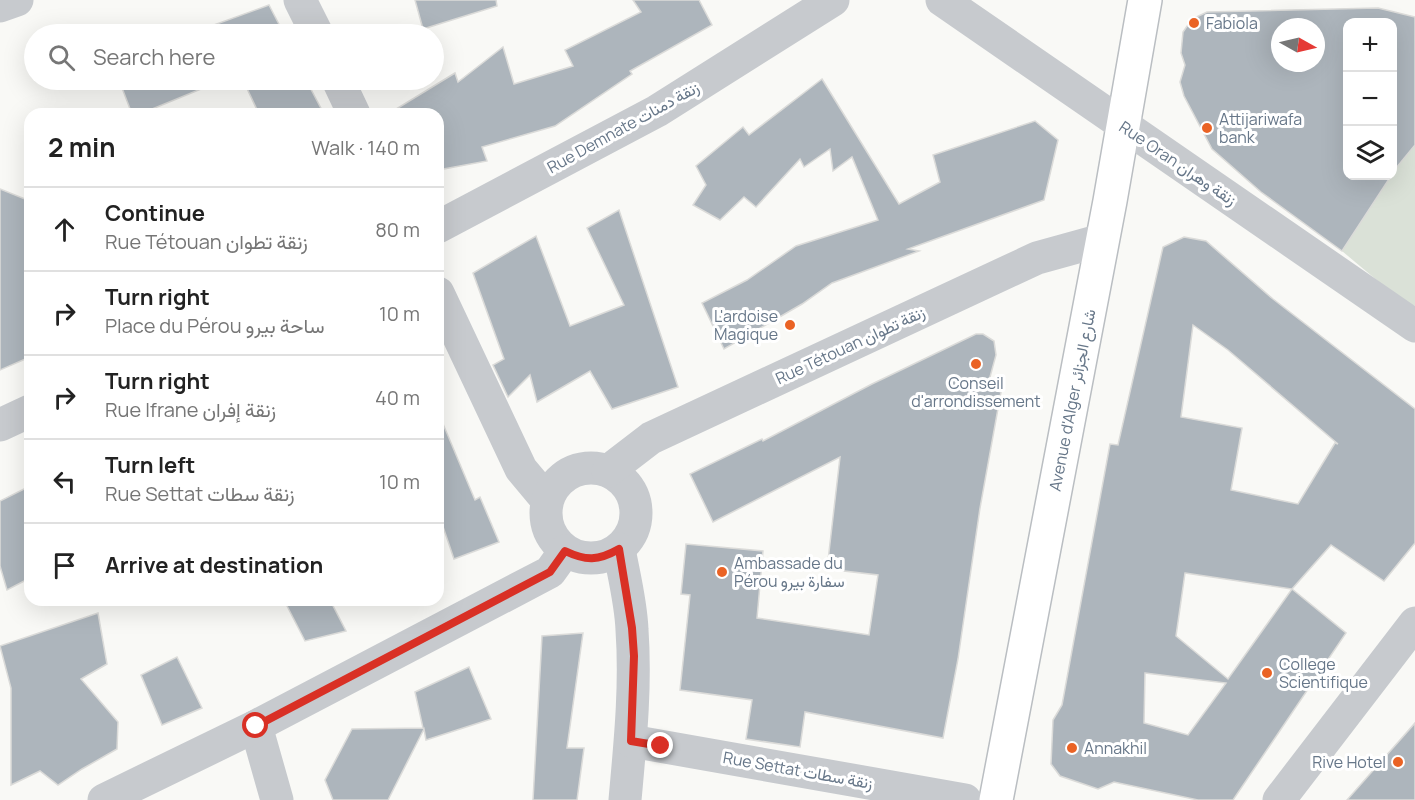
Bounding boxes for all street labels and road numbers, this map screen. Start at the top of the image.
street label: Rue Demnate زنقة دمنات [543,76,703,178]
street label: Rue Oran زنقة وهران [1115,116,1241,210]
street label: Rue Tétouan زنقة تطوان [772,301,928,389]
street label: Avenue d'Alger شارع الجزائر [1044,307,1101,493]
street label: Rue Settat زنقة سطات [721,746,875,794]

